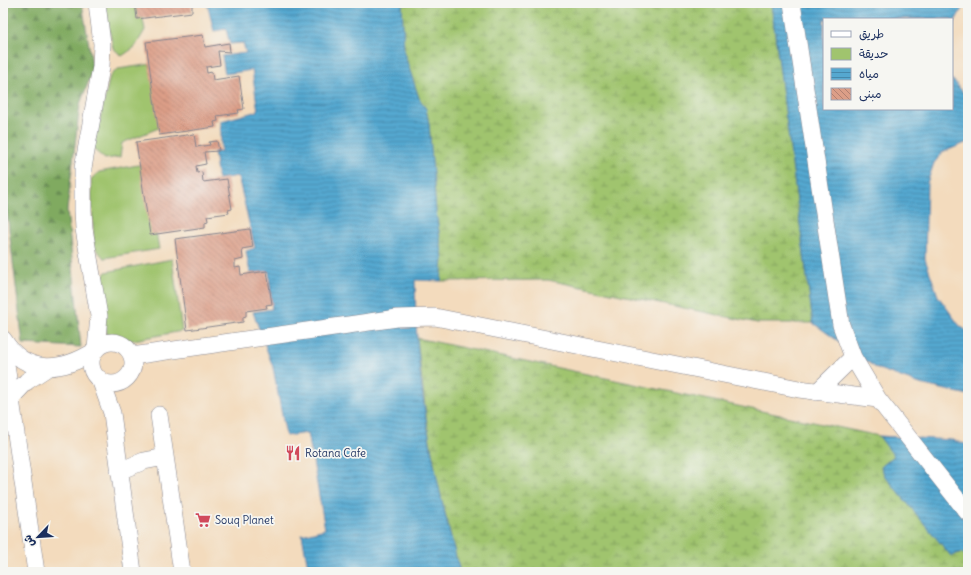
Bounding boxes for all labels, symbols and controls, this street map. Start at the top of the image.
legend [823,18,953,110]
text: طريق [859,26,884,41]
text: حديقة [859,46,888,61]
text: مياه [859,66,879,81]
text: مبنى [859,86,882,102]
restaurant icon: Rotana Cafe [284,444,302,462]
place label: Rotana Cafe [305,446,366,460]
supermarket icon: Souq Planet [194,511,212,529]
place label: Souq Planet [215,513,274,527]
north arrow [18,517,58,557]
text: ش [20,533,38,550]

